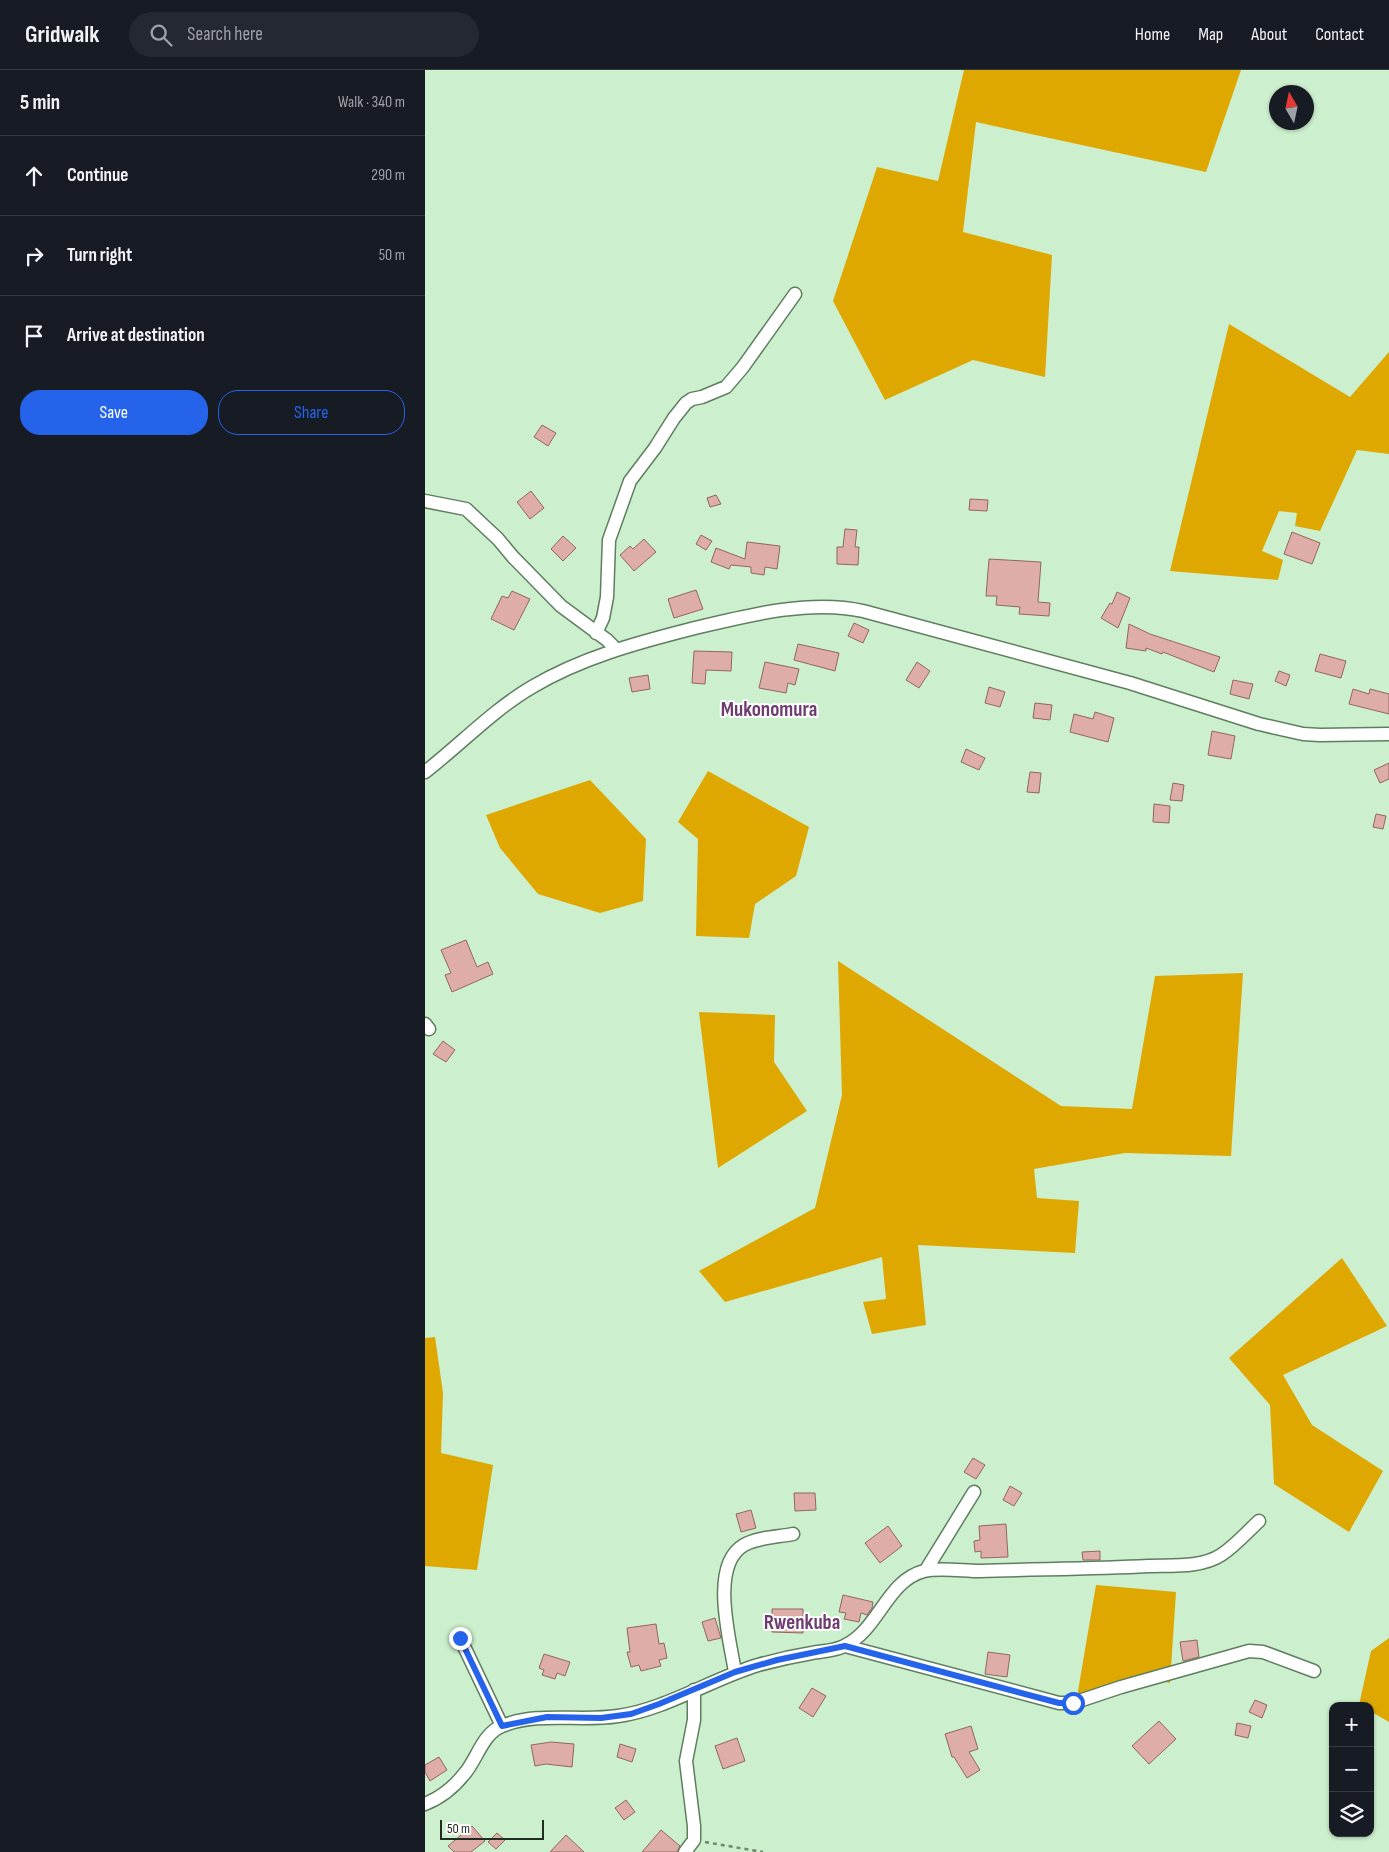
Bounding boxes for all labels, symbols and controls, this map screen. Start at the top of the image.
search box [129,12,479,57]
text: Gridwalk [25,20,99,49]
icon: search [147,21,175,49]
text: Search here [187,23,263,46]
text: Home [1135,24,1170,45]
text: Map [1198,24,1223,45]
text: About [1251,24,1287,45]
text: Contact [1315,24,1364,45]
north arrow [1269,85,1314,130]
text: 5 min [20,90,60,115]
text: Walk · 340 m [338,93,405,112]
icon: ahead [20,162,48,190]
text: Continue [67,164,128,187]
text: 290 m [371,166,405,185]
icon: right [20,242,48,270]
text: Turn right [67,244,132,267]
text: 50 m [379,246,405,265]
icon: arrive [20,322,48,350]
text: Arrive at destination [67,324,205,347]
button: Save [20,390,208,435]
button: Share [218,390,405,435]
district label: Mukonomura [721,697,817,722]
district label: Rwenkuba [764,1610,840,1635]
route end [449,1627,472,1650]
route start [1062,1692,1085,1715]
map controls [1329,1702,1374,1837]
button: + [1329,1702,1374,1747]
button: − [1329,1747,1374,1792]
button: layers [1329,1792,1374,1837]
scale bar [440,1817,544,1840]
text: 50 m [447,1820,470,1837]

